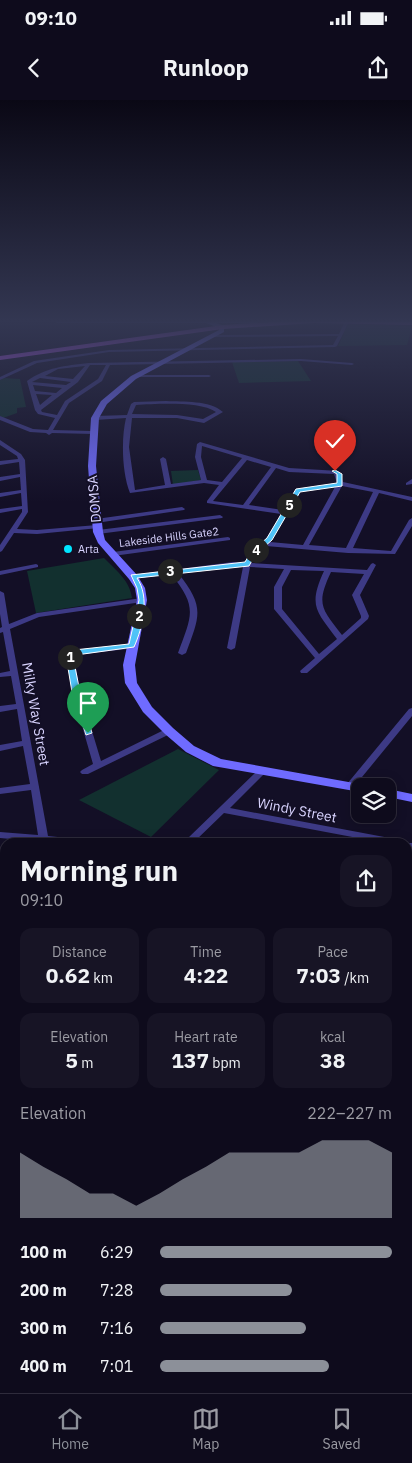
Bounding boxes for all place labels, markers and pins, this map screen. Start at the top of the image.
pin [314,420,356,471]
pin: 5 [276,492,302,518]
pin: 4 [244,538,268,562]
place label: Arta [78,542,99,556]
marker: Arta [62,543,74,555]
pin: 3 [158,558,182,584]
pin: 2 [126,604,152,628]
pin: 1 [58,644,82,670]
pin [67,682,109,733]

